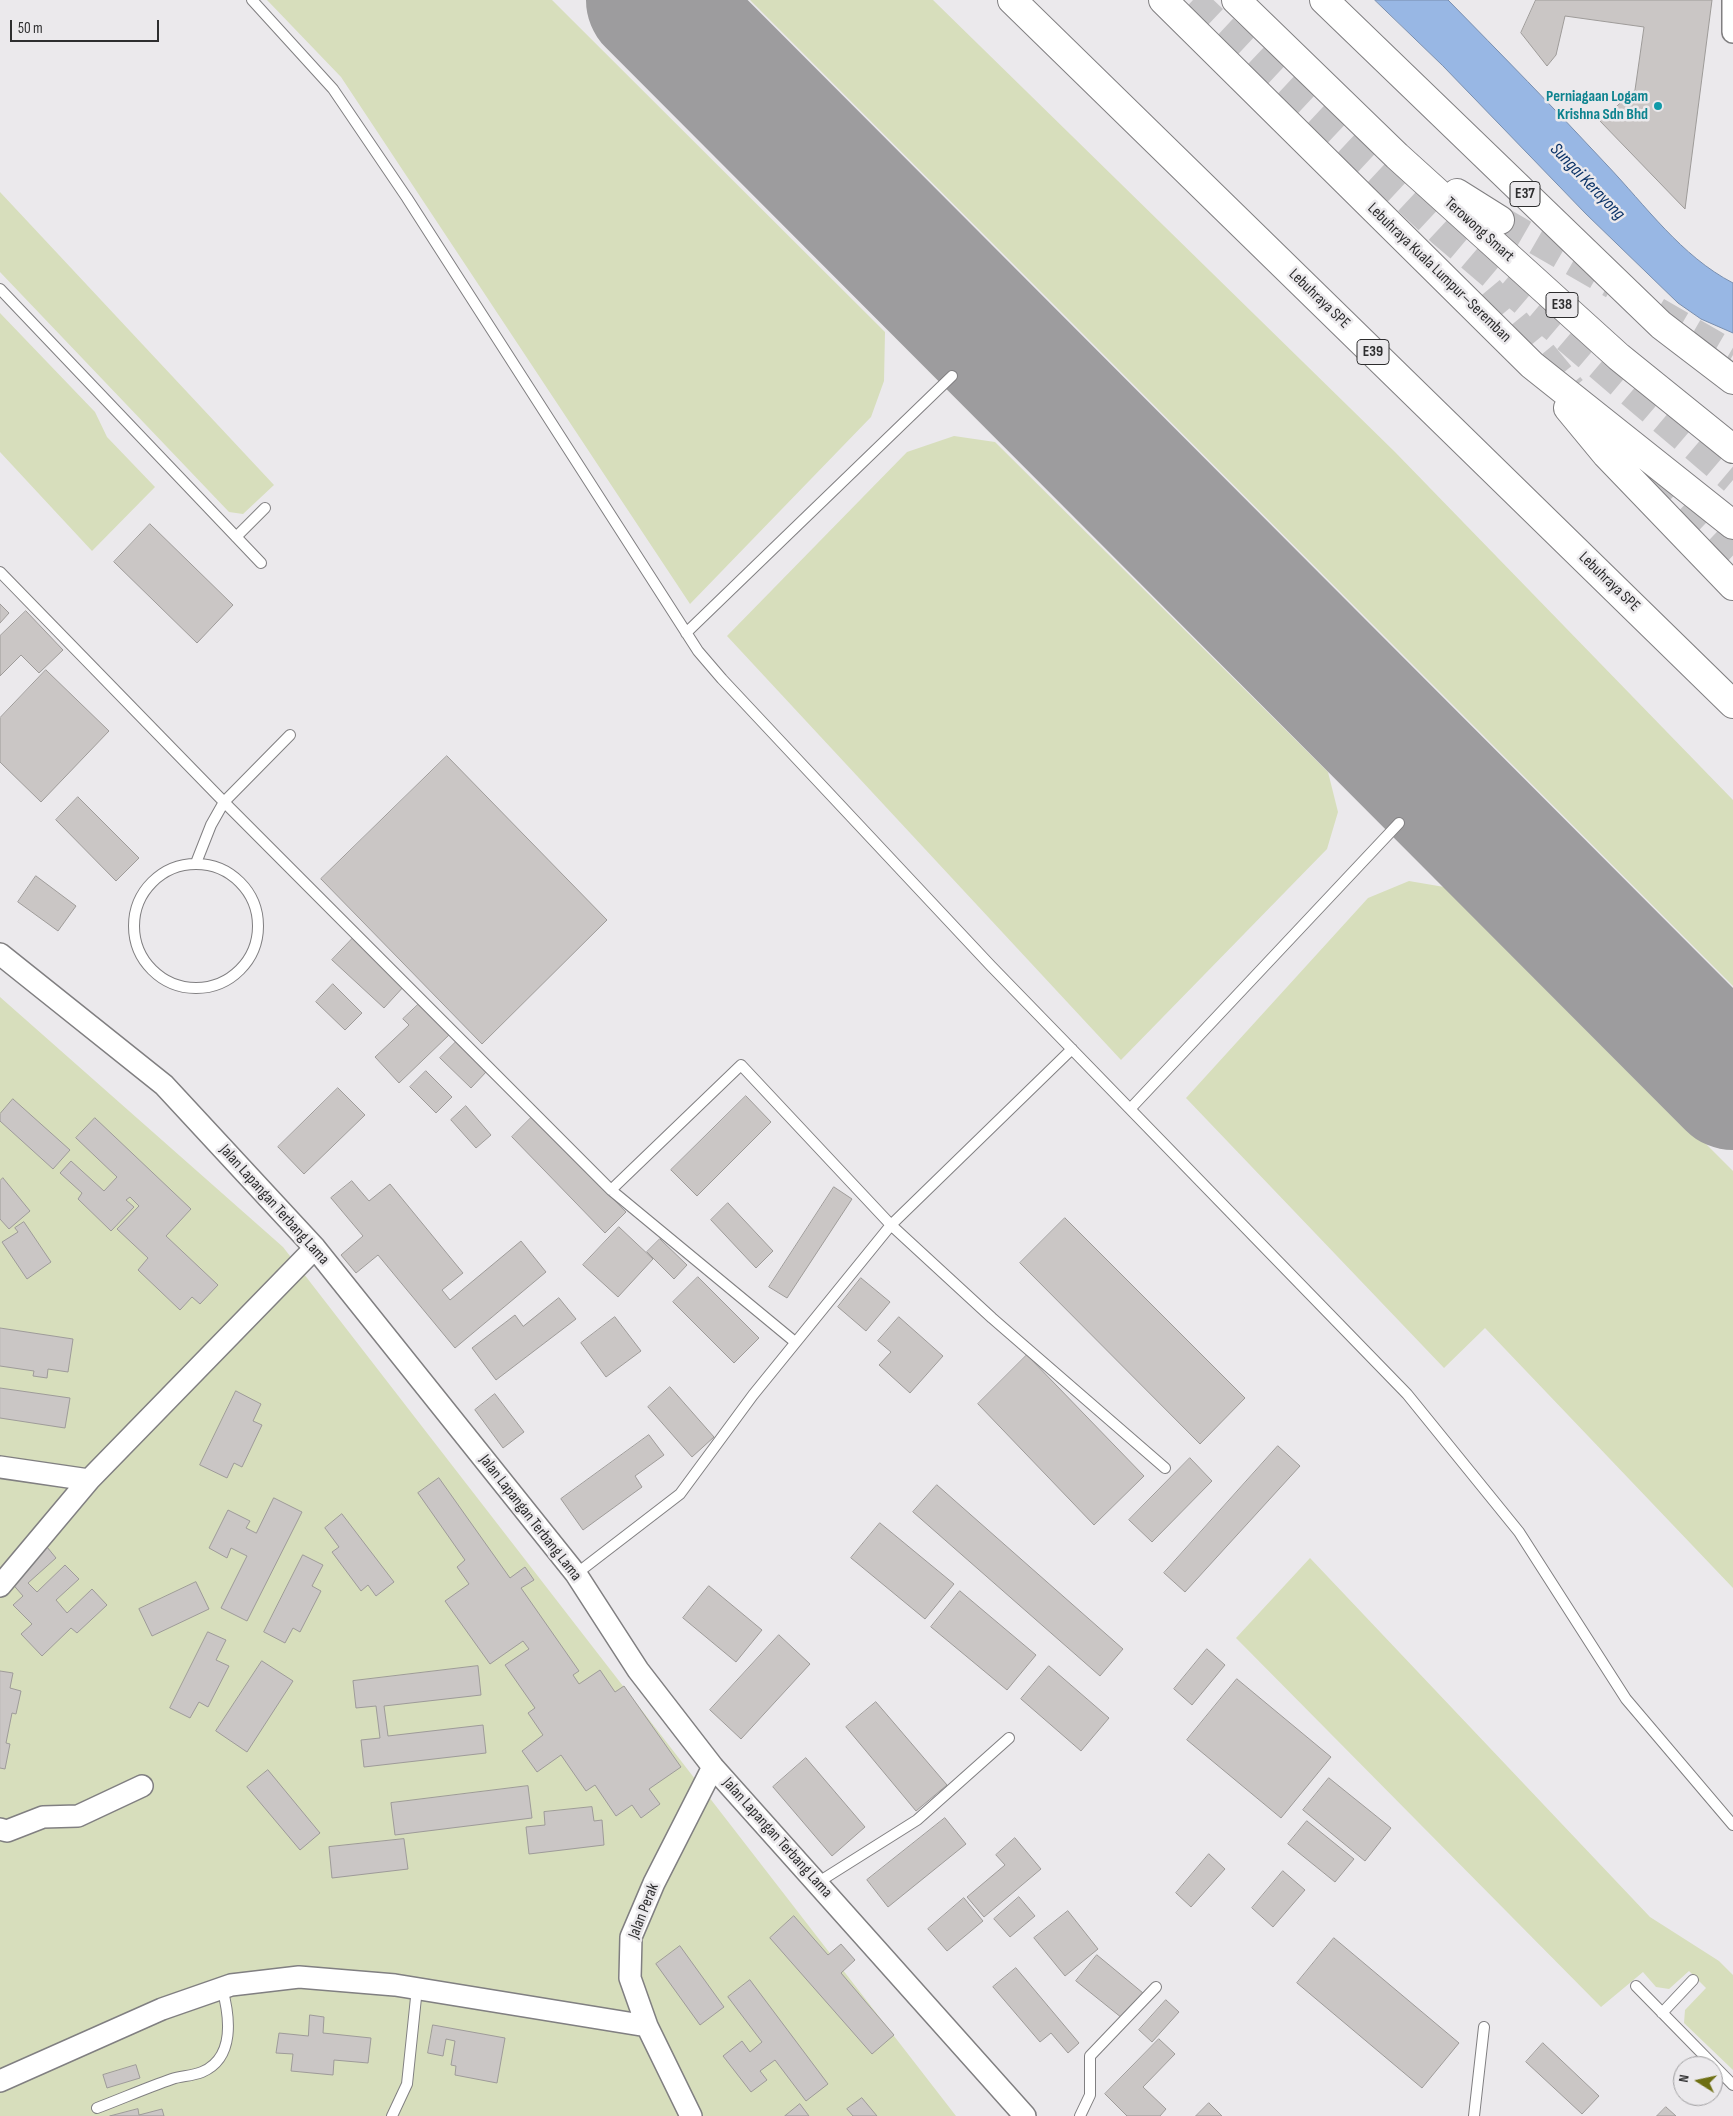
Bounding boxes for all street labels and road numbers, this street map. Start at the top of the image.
road number: E37 [1510,182,1540,206]
street label: Terowong Smart [1440,194,1518,266]
street label: Lebuhraya Kuala Lumpur–Seremban [1363,199,1515,347]
street label: Lebuhraya SPE [1284,265,1354,333]
road number: E38 [1546,292,1578,318]
road number: E39 [1357,340,1389,364]
street label: Lebuhraya SPE [1574,548,1644,616]
street label: Jalan Lapangan Terbang Lama [215,1141,333,1269]
street label: Jalan Lapangan Terbang Lama [475,1451,585,1585]
street label: Jalan Lapangan Terbang Lama [718,1774,836,1902]
street label: Jalan Perak [625,1881,663,1941]

